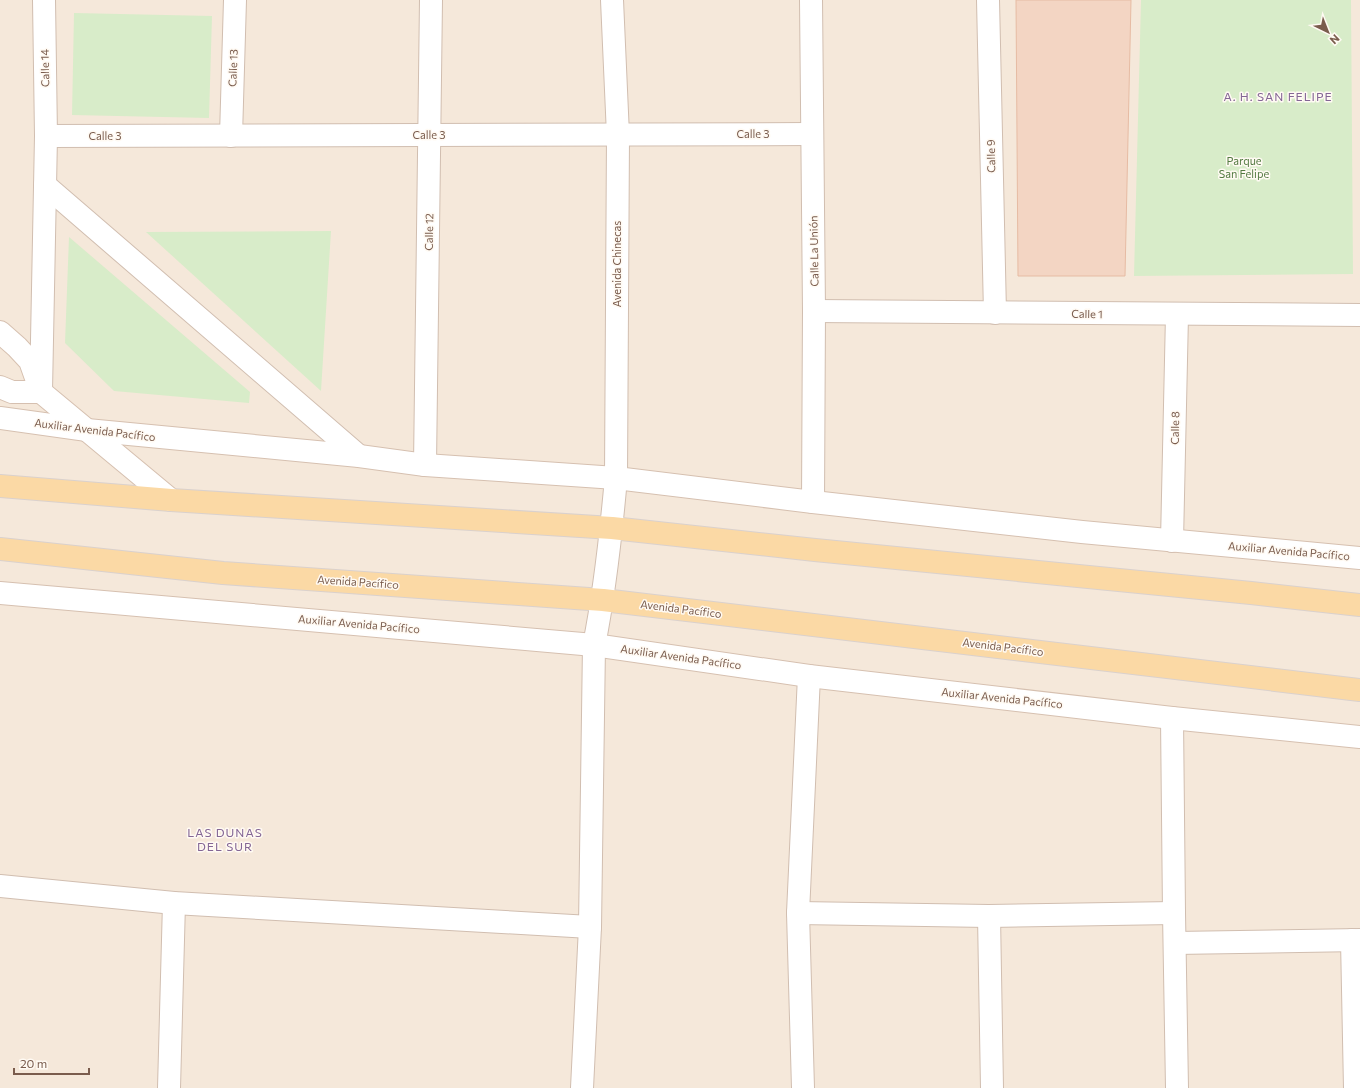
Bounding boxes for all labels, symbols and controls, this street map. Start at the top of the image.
north arrow [1308,12,1348,52]
text: N [1328,32,1343,47]
street label: Calle 14 [38,48,51,87]
street label: Calle 13 [225,49,240,87]
district label: A. H. SAN FELIPE [1223,89,1333,103]
street label: Calle 3 [736,127,770,140]
street label: Calle 3 [412,128,446,141]
street label: Calle 3 [88,129,122,142]
street label: Calle 9 [984,139,997,173]
park label: Parque San Felipe [1219,154,1269,180]
street label: Calle 12 [422,213,435,251]
street label: Calle La Unión [806,215,821,287]
street label: Avenida Chinecas [610,221,623,307]
street label: Calle 1 [1071,307,1103,320]
street label: Calle 8 [1168,411,1181,445]
street label: Auxiliar Avenida Pacífico [34,416,157,443]
street label: Auxiliar Avenida Pacífico [1228,539,1351,562]
street label: Avenida Pacífico [317,572,400,591]
street label: Avenida Pacífico [640,597,723,620]
street label: Auxiliar Avenida Pacífico [298,612,421,635]
street label: Avenida Pacífico [962,635,1045,658]
street label: Auxiliar Avenida Pacífico [620,642,743,671]
street label: Auxiliar Avenida Pacífico [941,685,1064,710]
district label: LAS DUNAS DEL SUR [187,825,263,853]
scale bar [14,1050,89,1076]
text: 20 m [20,1056,47,1070]

